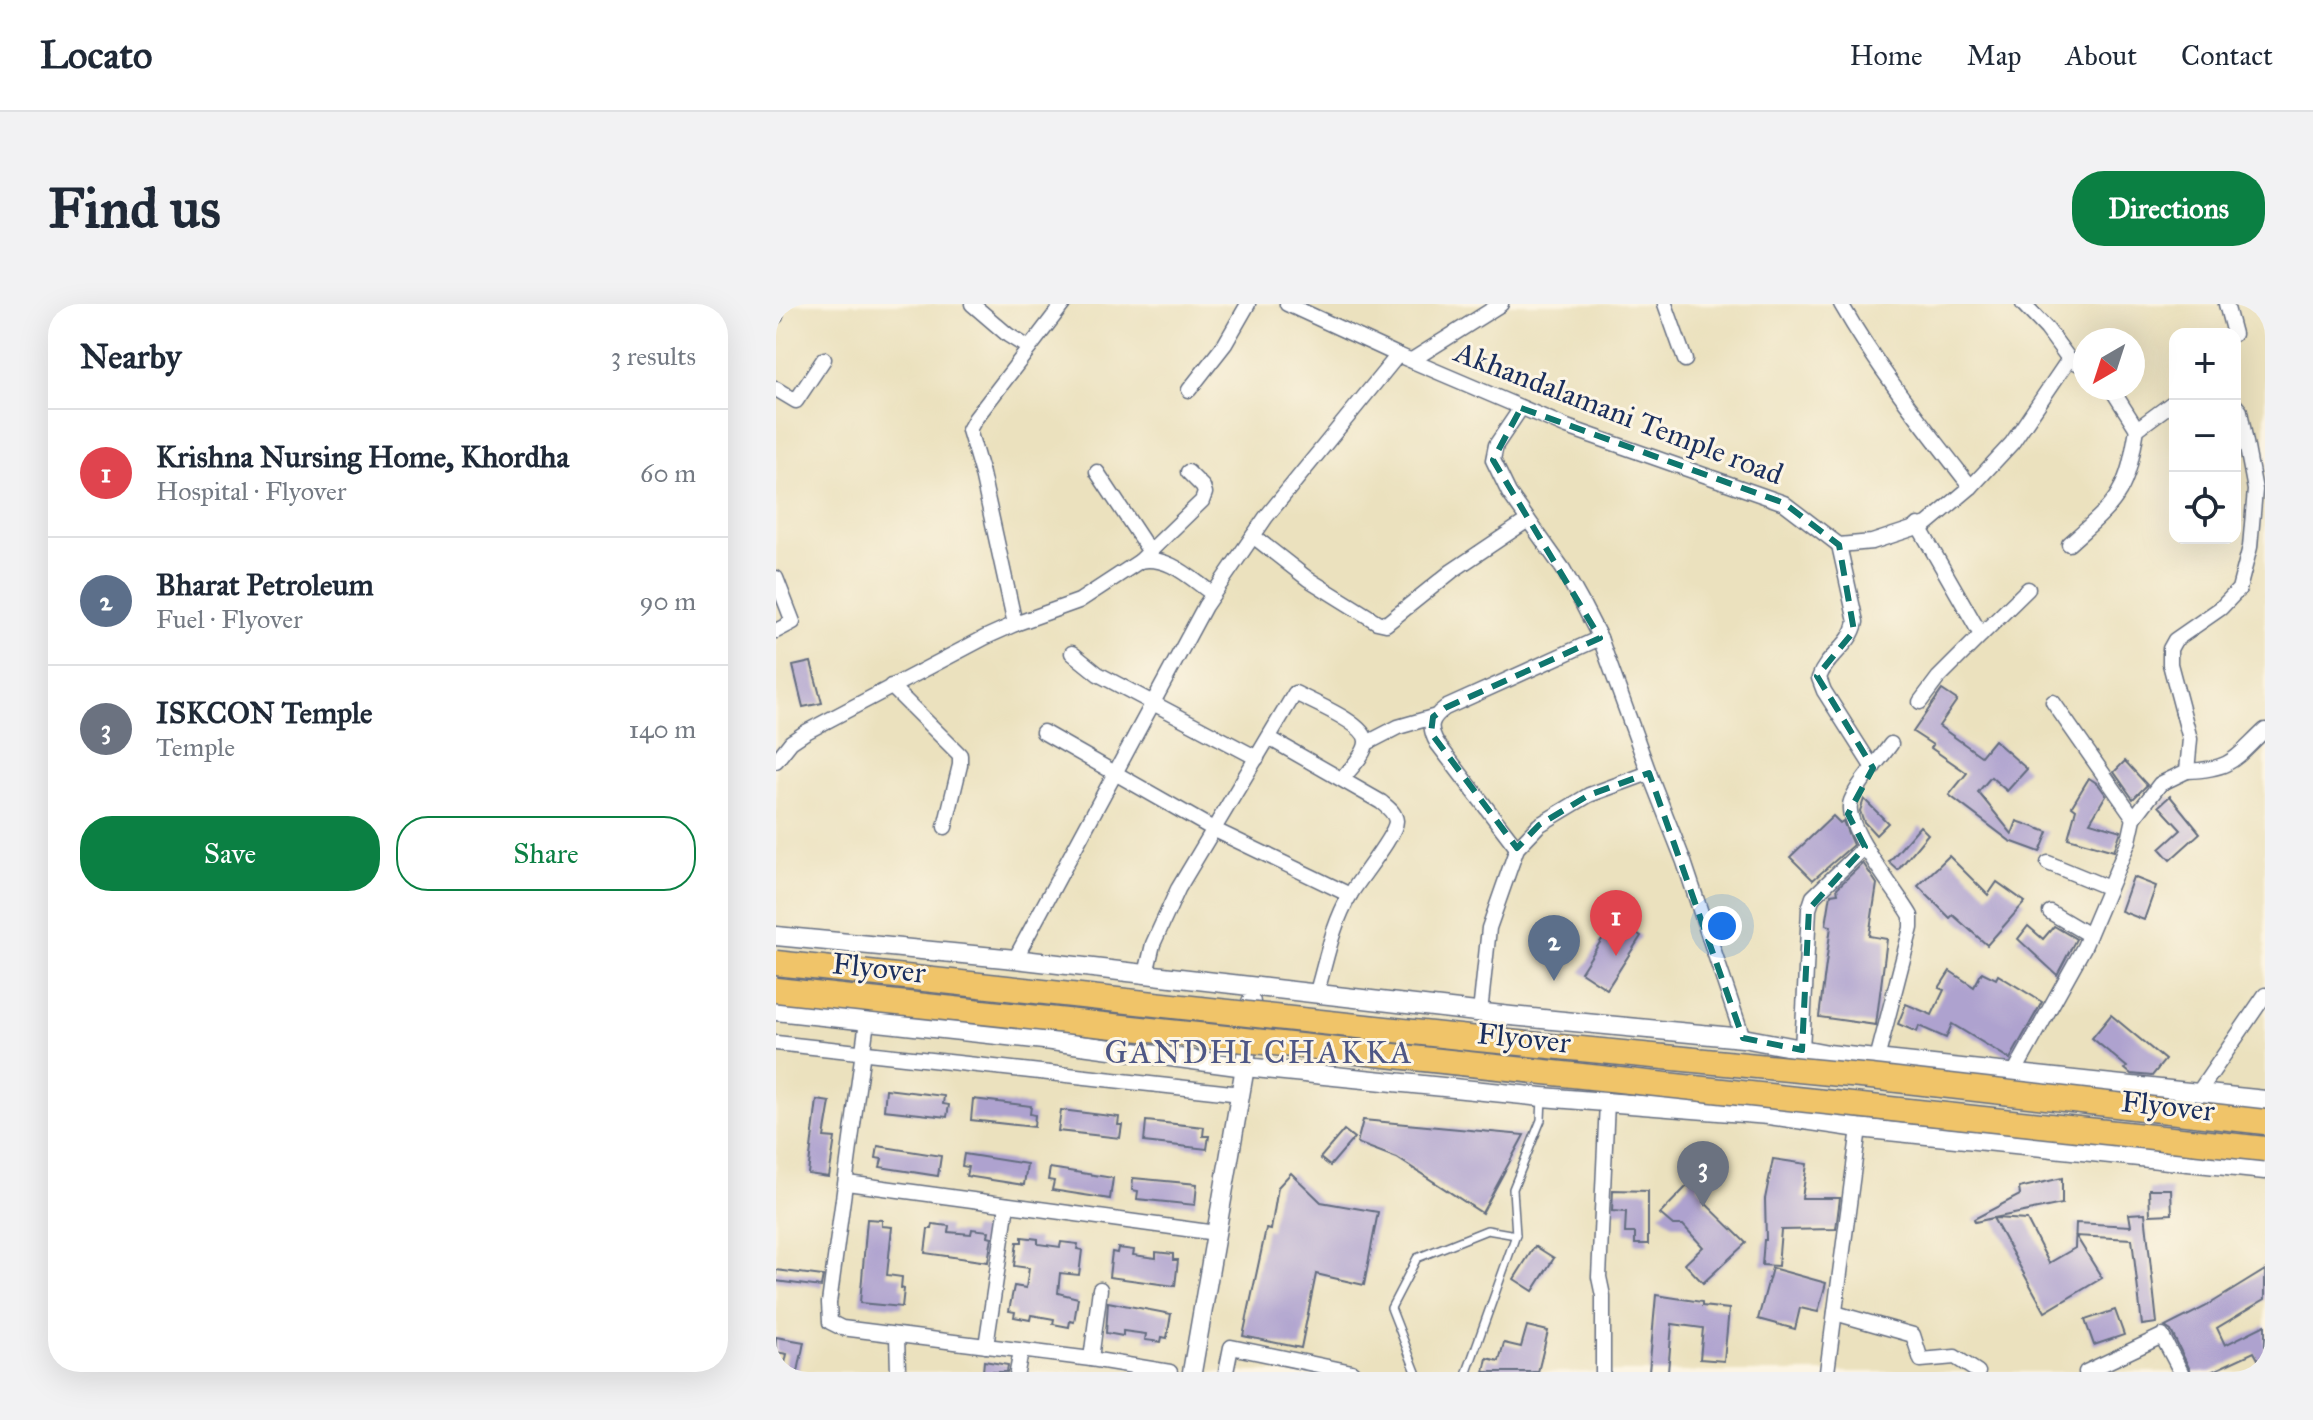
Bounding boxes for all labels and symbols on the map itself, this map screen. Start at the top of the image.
north arrow [2073,328,2145,400]
street label: Akhandalamani Temple road [1448,333,1788,492]
pin: 1 [1590,890,1642,956]
your location [1702,906,1742,946]
pin: 2 [1528,915,1580,981]
street label: Flyover [830,945,928,991]
street label: Flyover [1475,1015,1573,1061]
district label: GANDHI CHAKKA [1104,1033,1414,1072]
street label: Flyover [2119,1083,2217,1129]
pin: 3 [1677,1141,1729,1207]

